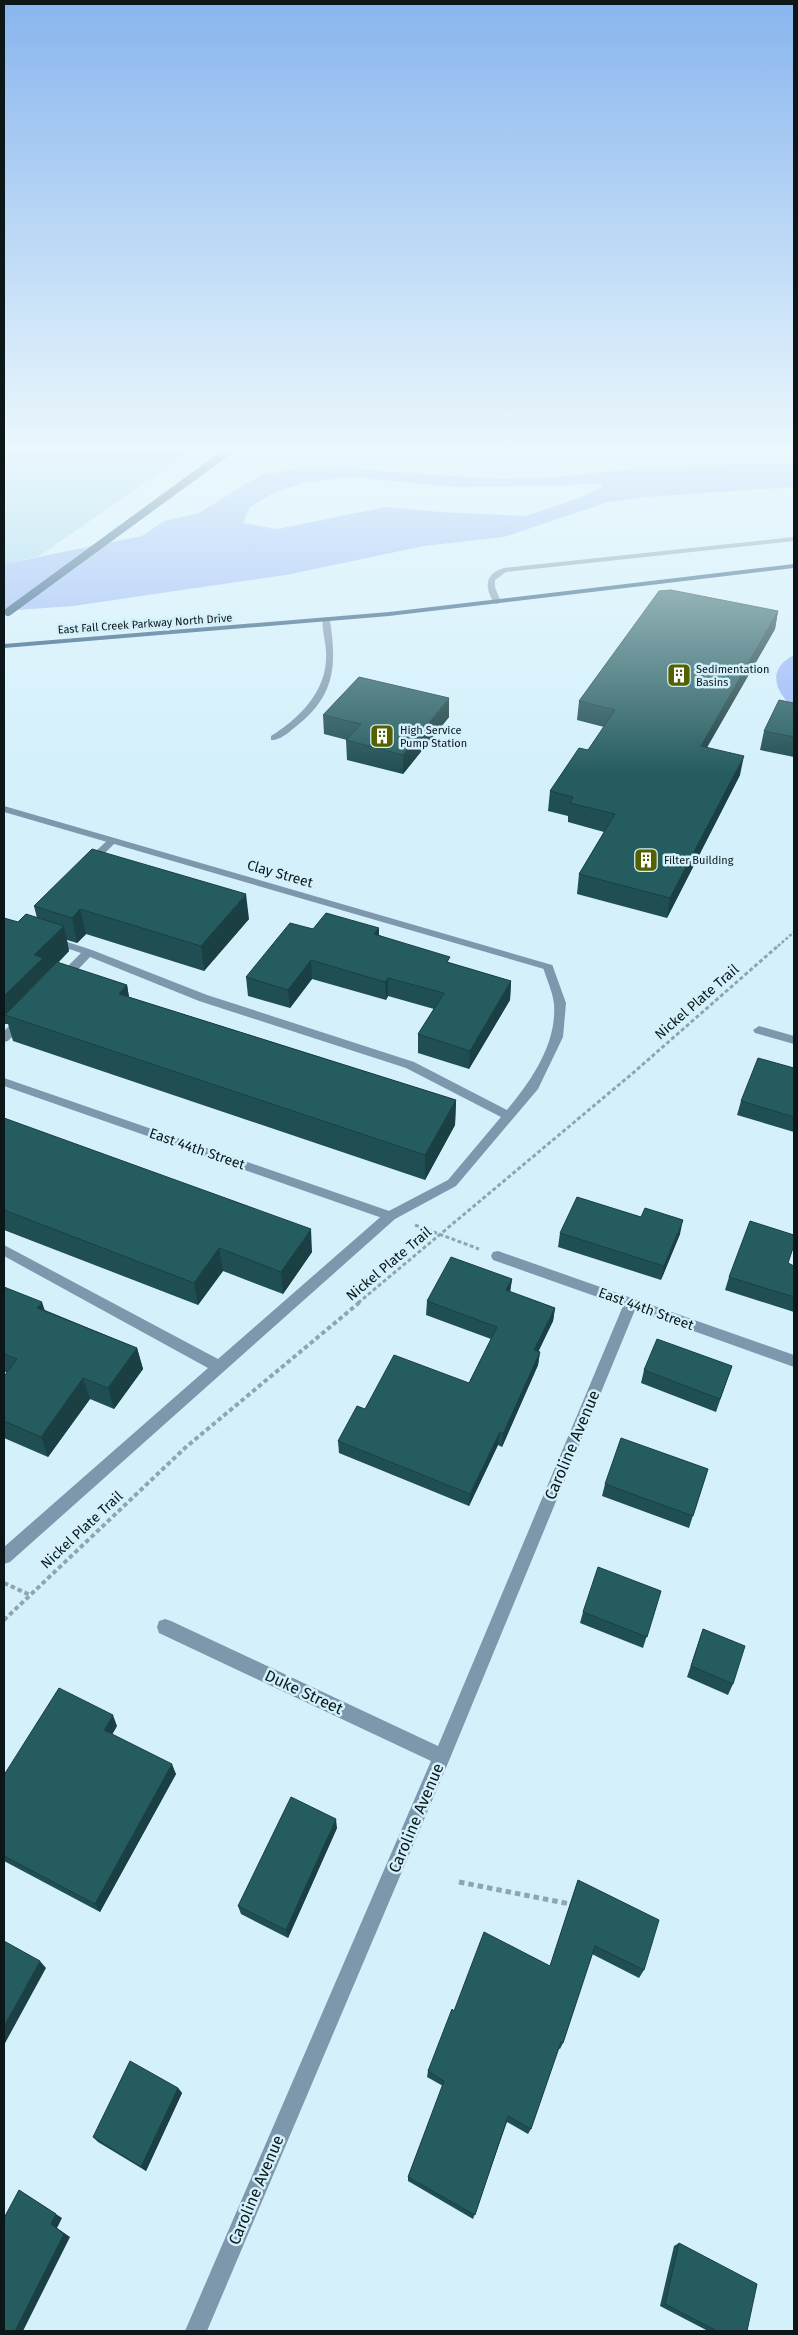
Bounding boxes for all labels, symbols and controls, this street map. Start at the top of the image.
street label: East Fall Creek Parkway North Drive [57,611,233,637]
building icon: Sedimentation Basins [666,662,692,688]
place label: Sedimentation Basins [696,663,769,689]
building icon: High Service Pump Station [369,723,395,749]
place label: High Service Pump Station [400,724,467,750]
building icon: Filter Building [633,847,659,873]
place label: Filter Building [664,854,734,867]
street label: Clay Street [245,856,316,892]
street label: Nickel Plate Trail [651,961,743,1043]
street label: East 44th Street [147,1125,248,1174]
street label: Nickel Plate Trail [343,1223,435,1305]
street label: East 44th Street [596,1284,697,1334]
street label: Caroline Avenue [540,1387,604,1503]
street label: Nickel Plate Trail [37,1488,127,1572]
street label: Duke Street [262,1666,346,1718]
street label: Caroline Avenue [384,1760,448,1876]
street label: Caroline Avenue [224,2132,288,2248]

